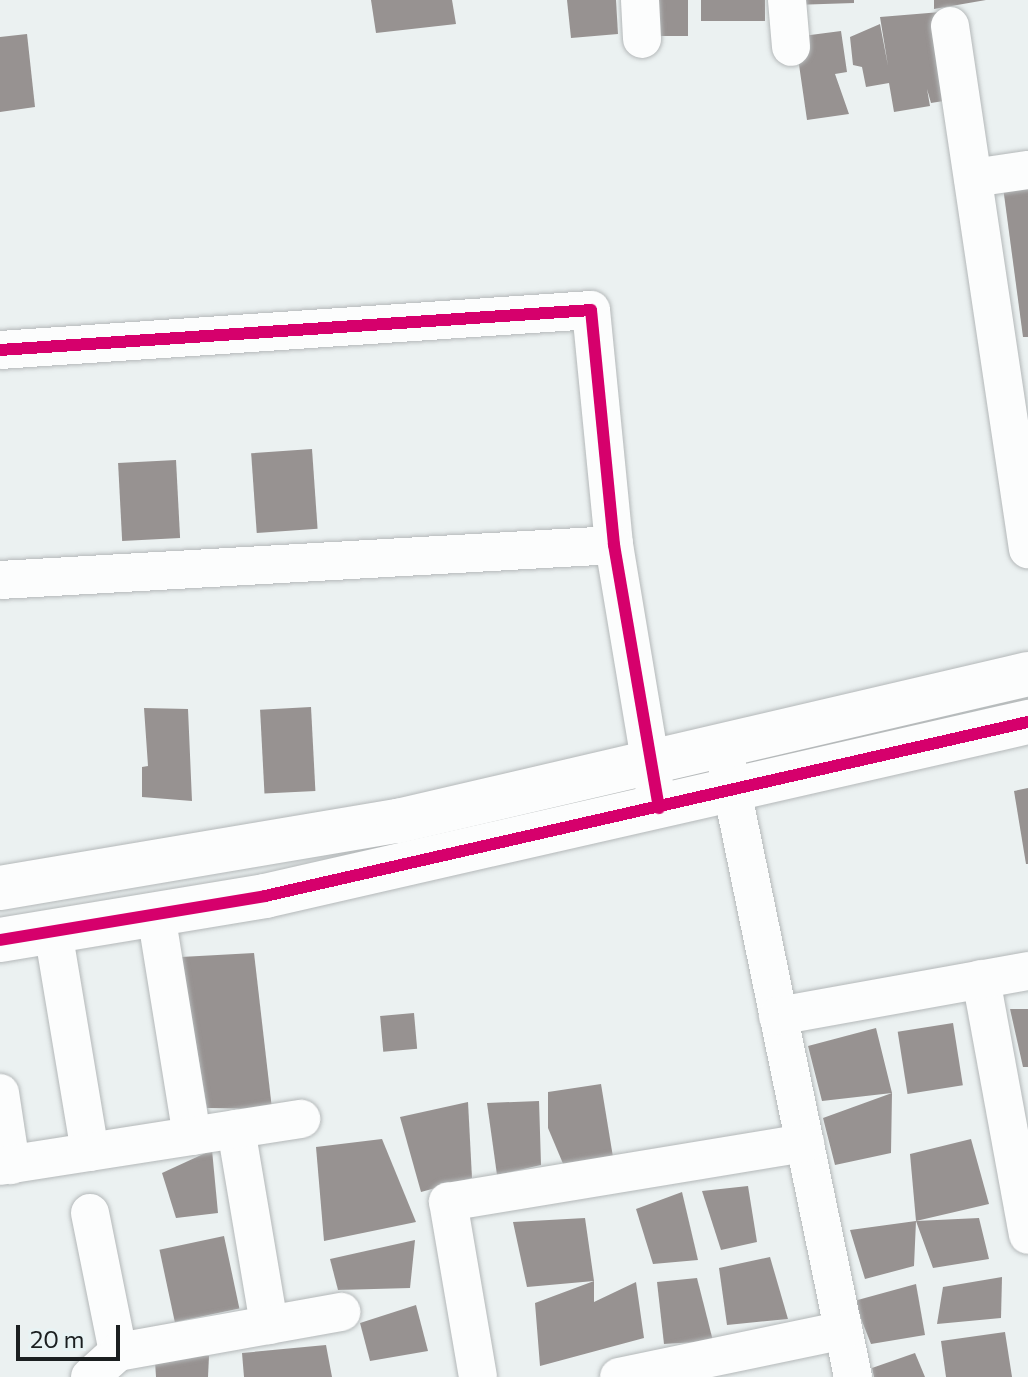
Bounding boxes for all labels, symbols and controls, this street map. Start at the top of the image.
scale bar [20,1309,124,1359]
text: 20 m [30,1324,84,1353]

